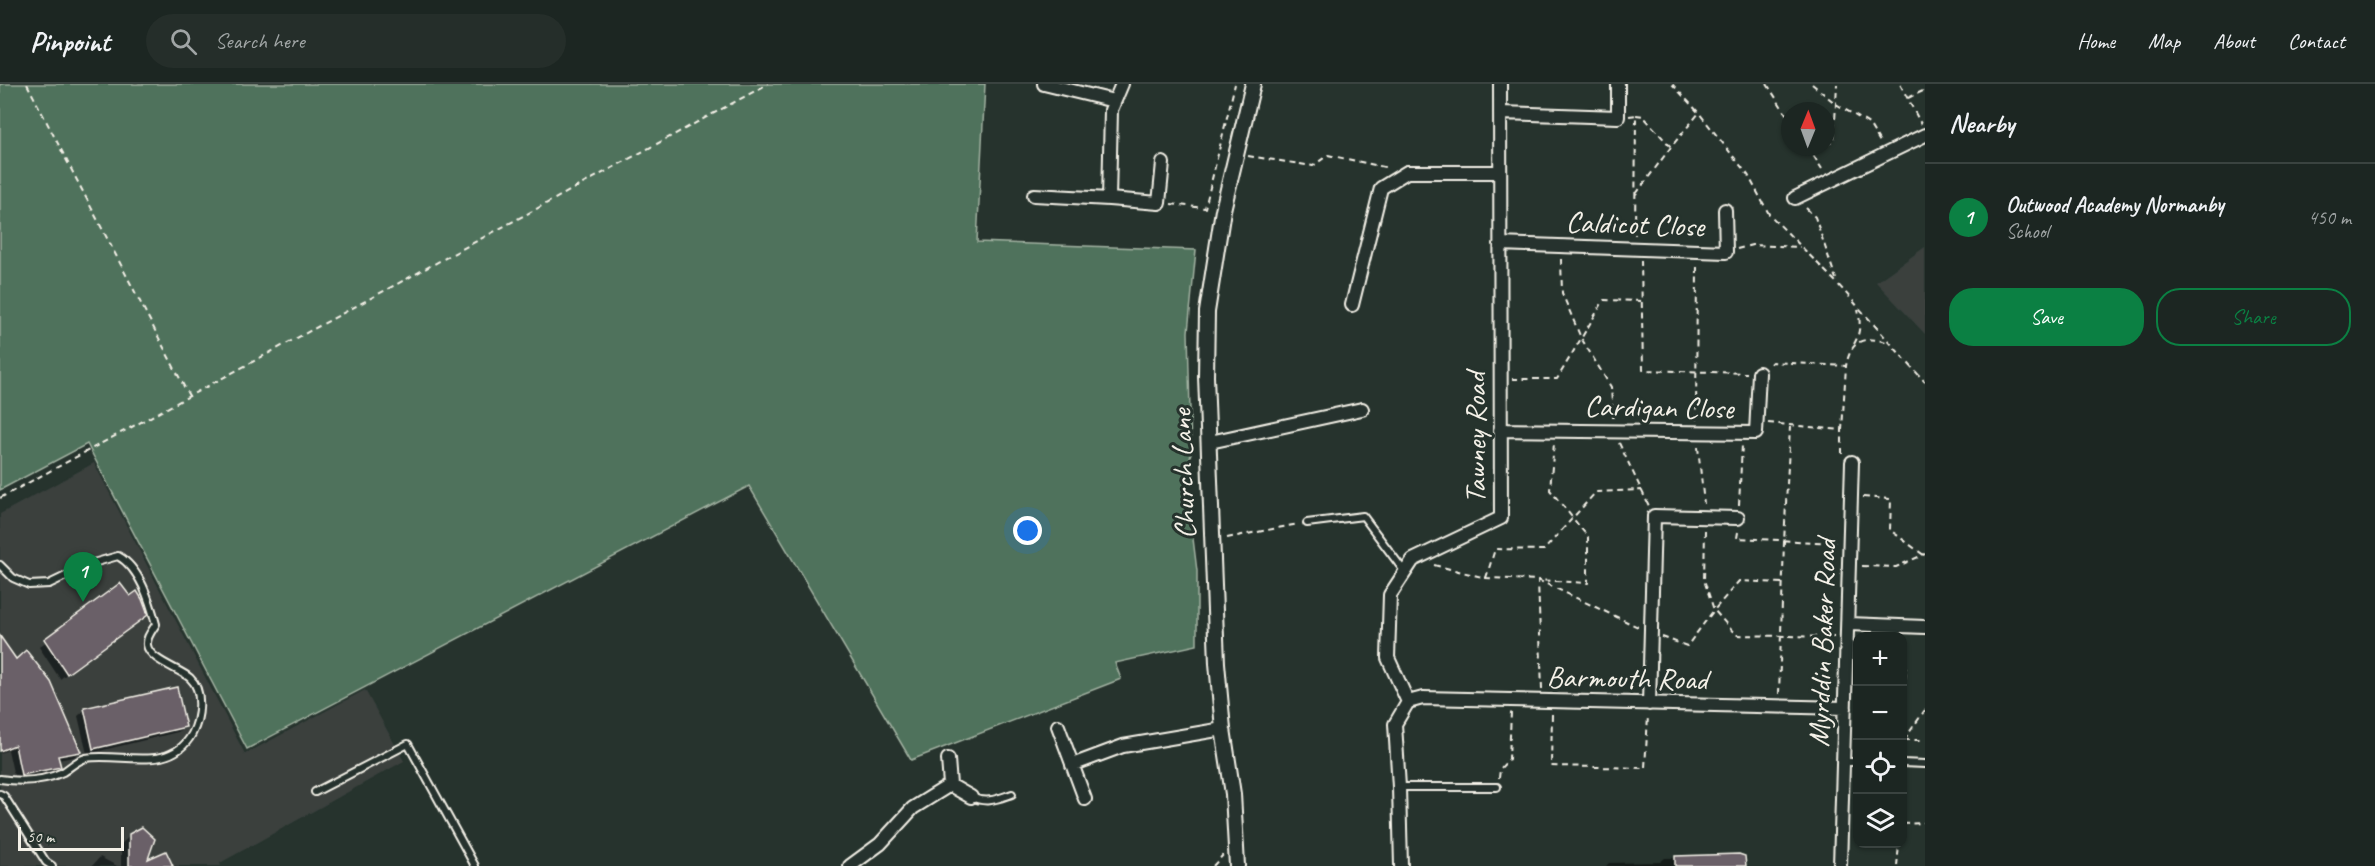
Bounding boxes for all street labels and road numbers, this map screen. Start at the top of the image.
street label: Caldicot Close [1565,203,1707,245]
street label: Tawney Road [1456,368,1494,504]
street label: Cardigan Close [1584,387,1736,427]
street label: Church Lane [1162,406,1204,540]
street label: Myrddin Baker Road [1799,534,1845,748]
street label: Barmouth Road [1546,658,1712,698]

